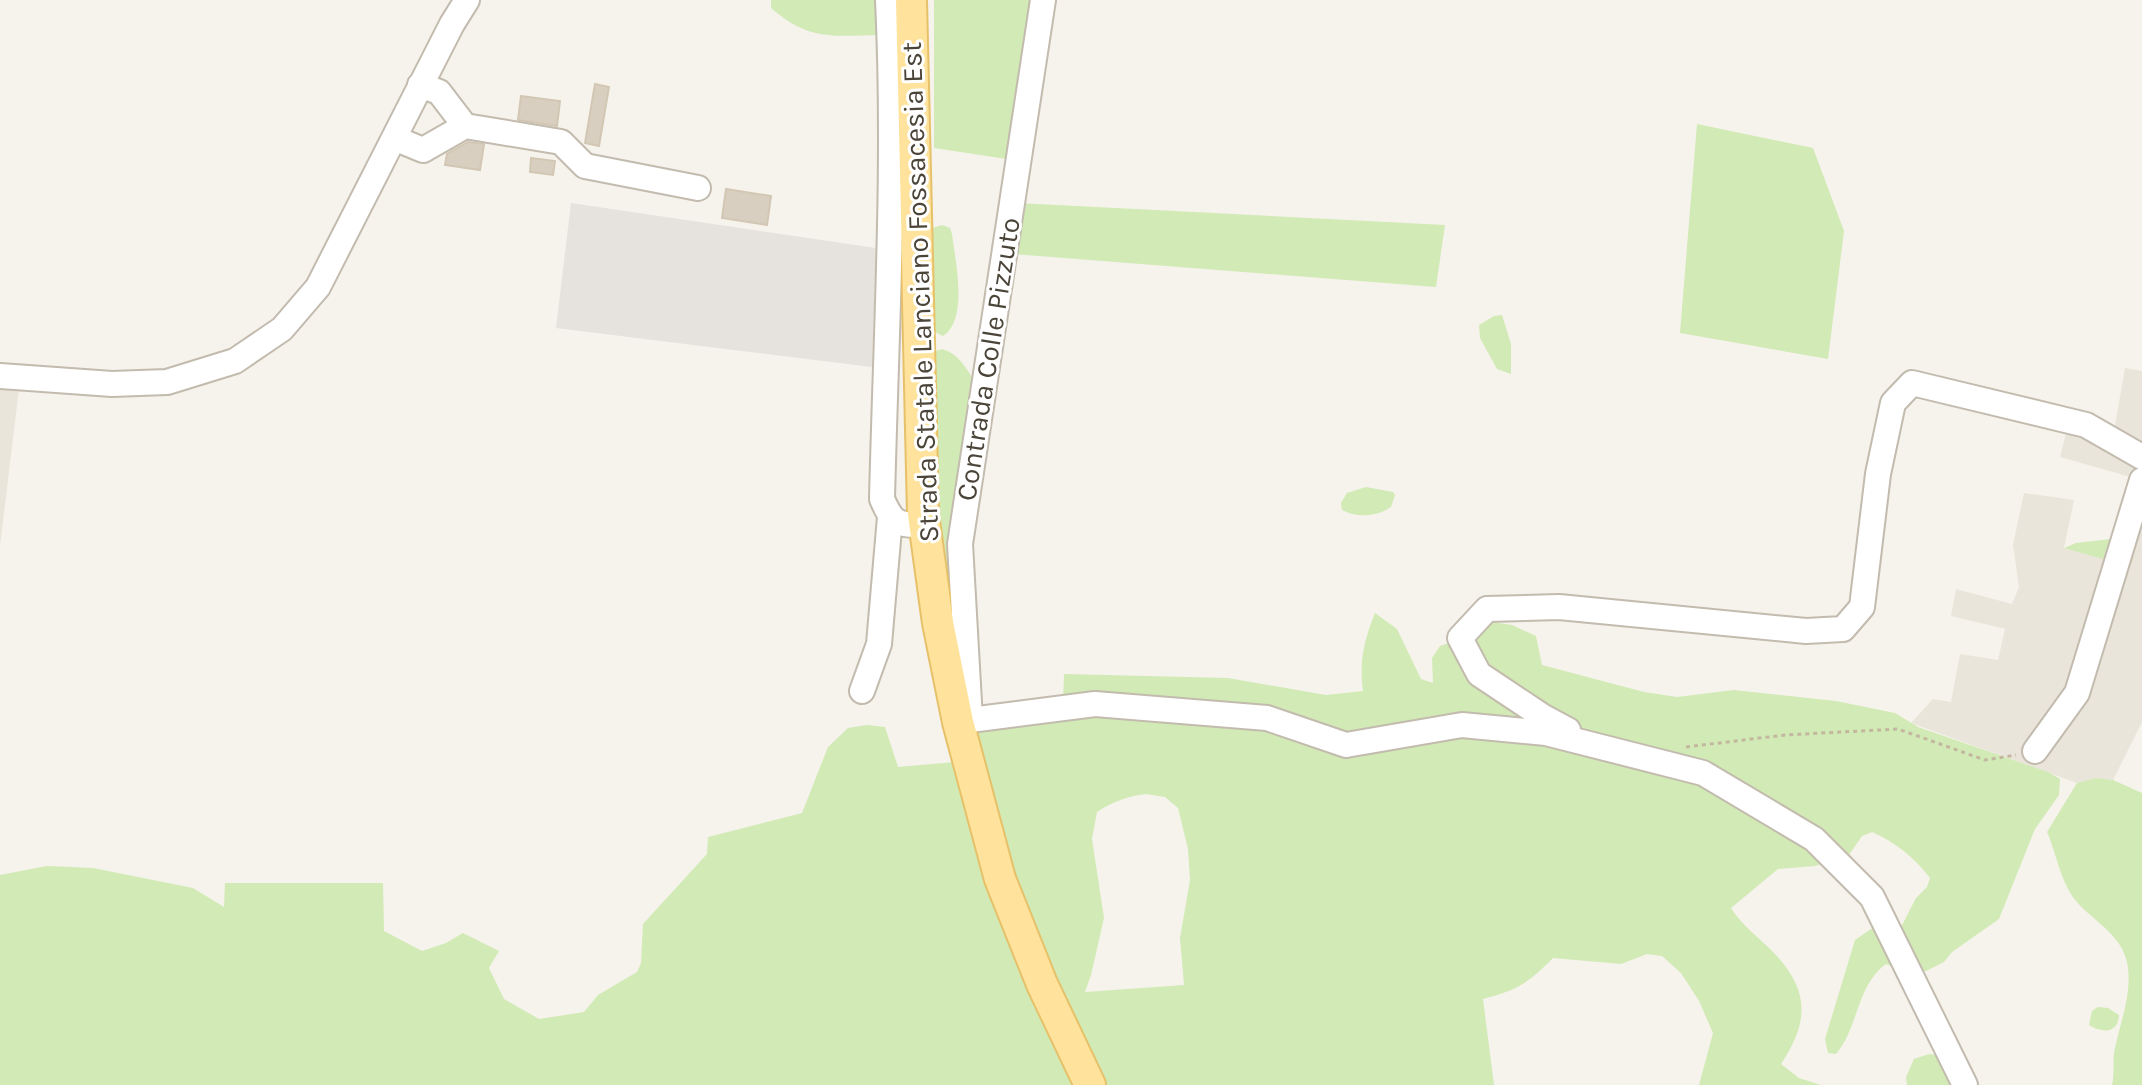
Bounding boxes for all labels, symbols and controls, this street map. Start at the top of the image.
street label: Strada Statale Lanciano Fossacesia Est [895,41,945,543]
street label: Contrada Colle Pizzuto [949,215,1027,503]

